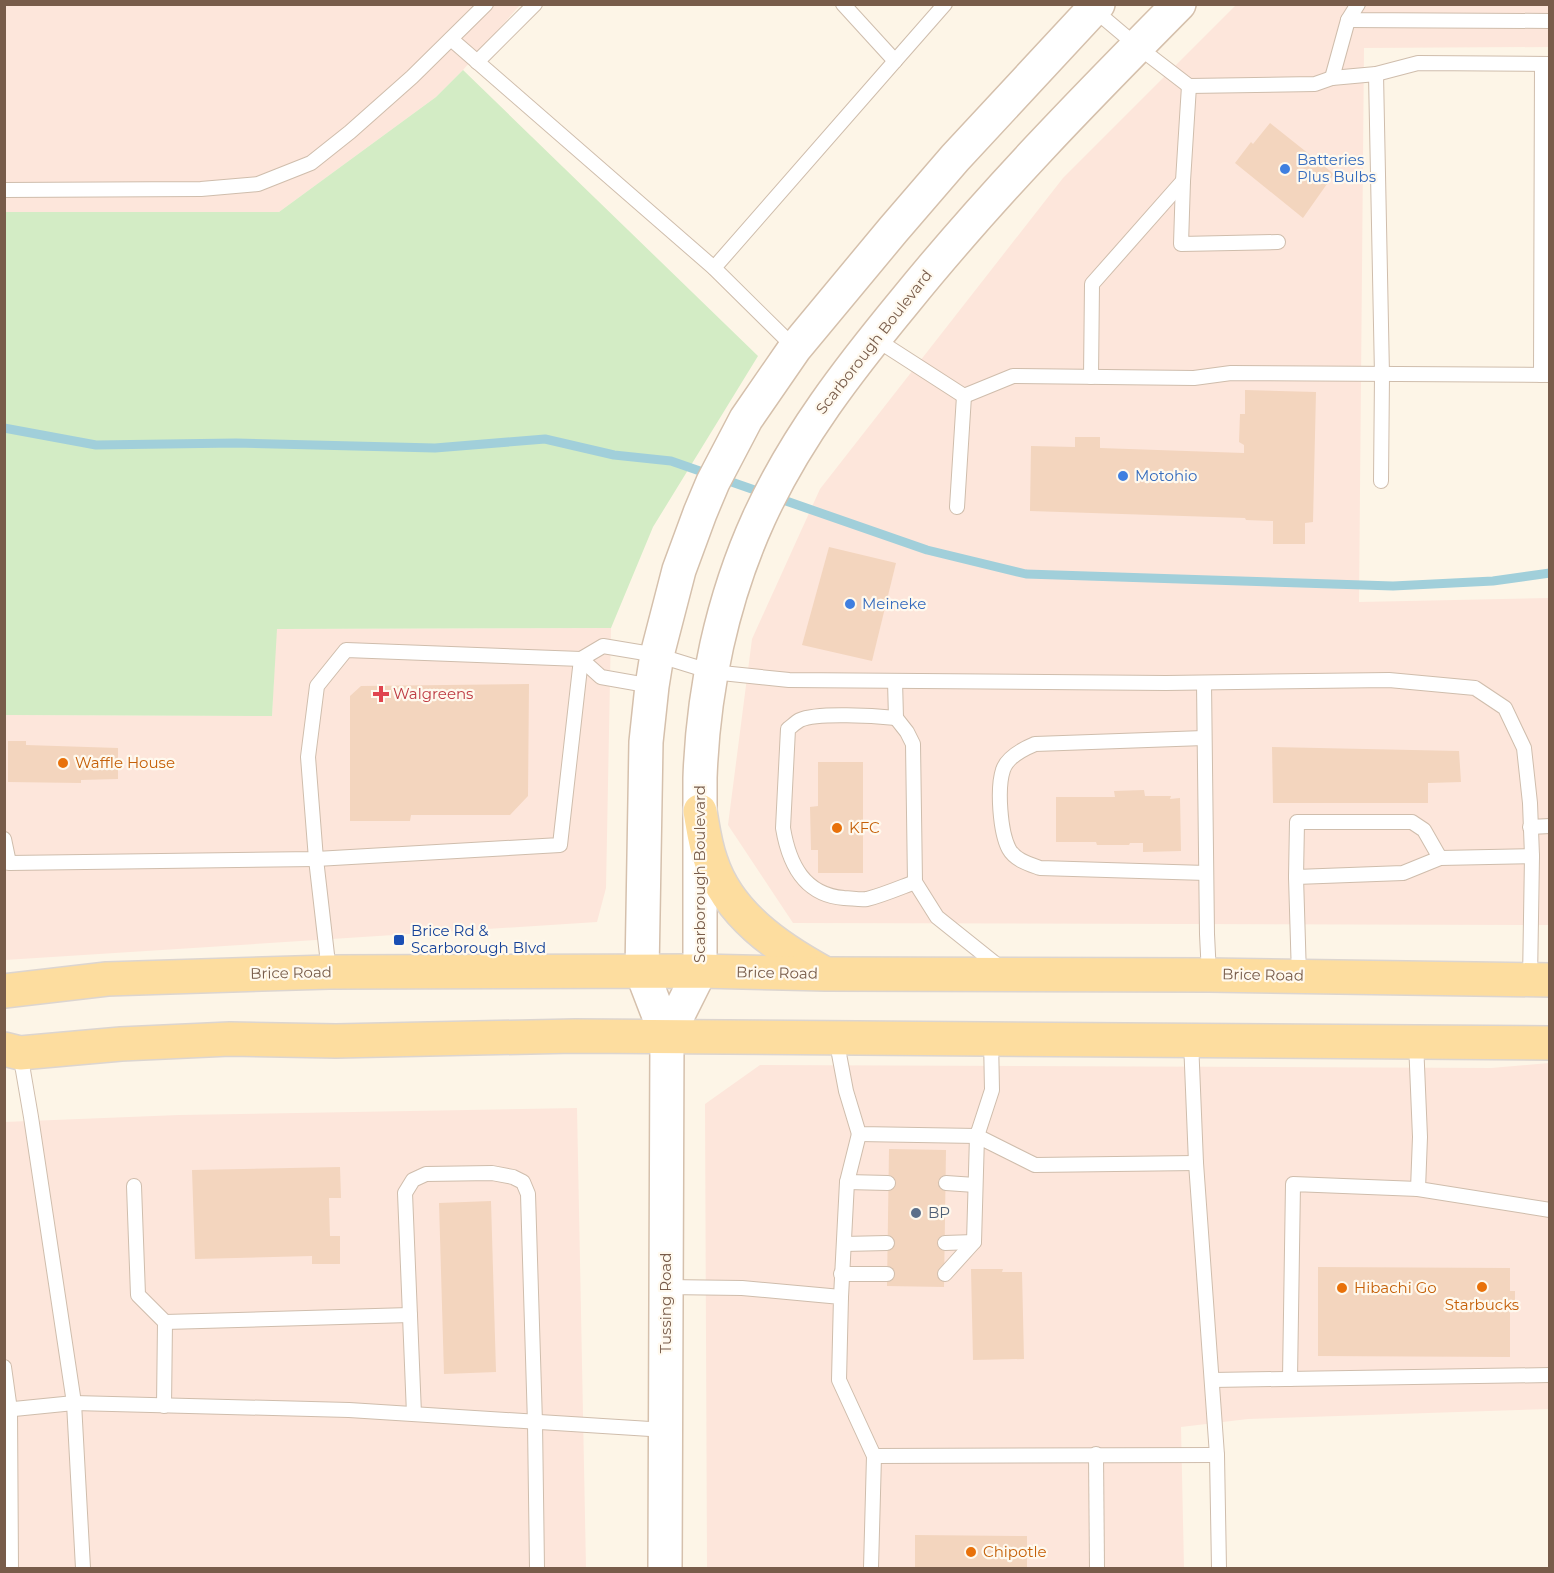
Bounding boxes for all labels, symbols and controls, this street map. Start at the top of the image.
place label: Batteries Plus Bulbs [1297,150,1376,186]
marker: Batteries Plus Bulbs [1278,162,1292,176]
street label: Scarborough Boulevard [811,266,936,418]
place label: Motohio [1135,466,1198,485]
marker: Motohio [1116,469,1130,483]
place label: Meineke [862,594,926,613]
marker: Meineke [843,597,857,611]
place label: Walgreens [393,684,473,703]
marker: Walgreens [374,687,388,701]
place label: Waffle House [75,753,175,772]
marker: Waffle House [56,756,70,770]
street label: Scarborough Boulevard [690,785,709,963]
place label: KFC [849,818,880,837]
marker: KFC [830,821,844,835]
place label: Brice Rd & Scarborough Blvd [411,921,546,957]
marker: Brice Rd & Scarborough Blvd [392,933,406,947]
street label: Brice Road [250,962,332,983]
street label: Brice Road [736,962,818,983]
street label: Brice Road [1222,964,1304,985]
place label: BP [928,1203,950,1222]
marker: BP [909,1206,923,1220]
street label: Tussing Road [656,1253,675,1353]
place label: Hibachi Go [1354,1278,1437,1297]
marker: Starbucks [1475,1280,1489,1294]
marker: Hibachi Go [1335,1281,1349,1295]
place label: Starbucks [1445,1295,1519,1314]
place label: Chipotle [983,1542,1047,1561]
marker: Chipotle [964,1545,978,1559]

